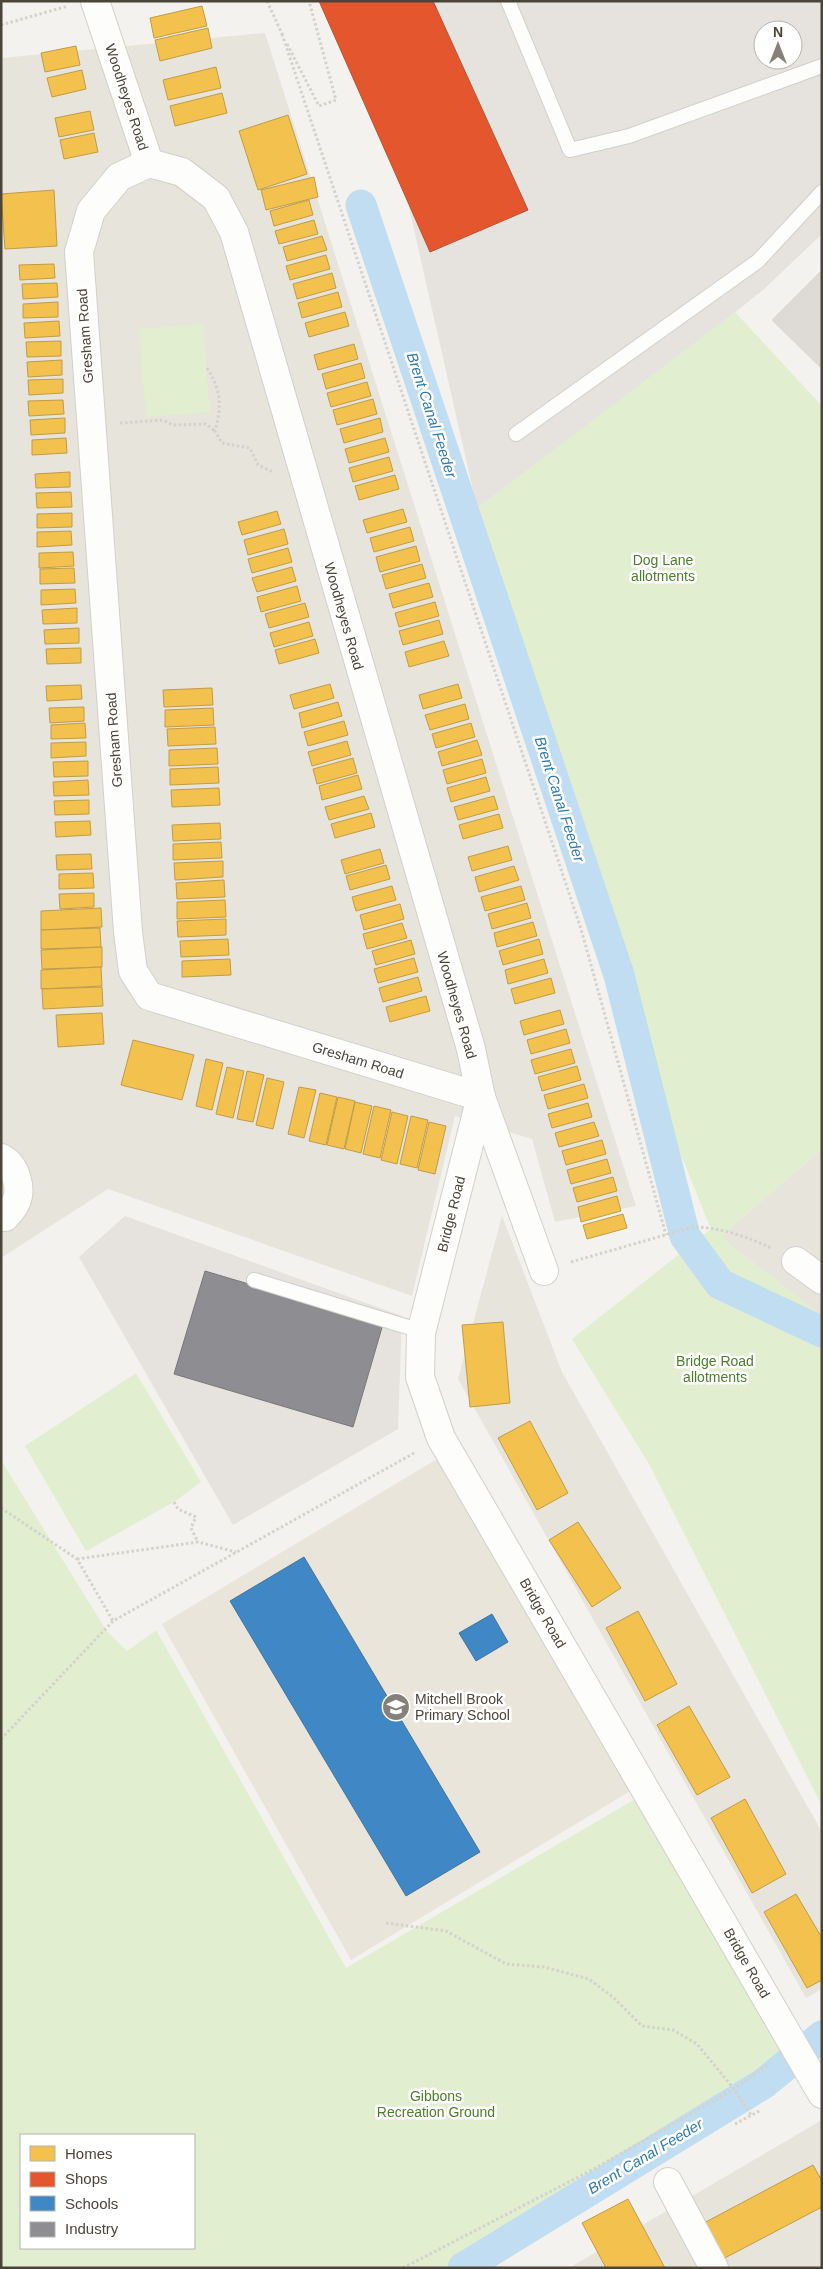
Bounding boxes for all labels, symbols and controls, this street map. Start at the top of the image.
north arrow [753,20,803,70]
text: N [773,24,783,40]
street label: Woodheyes Road [102,42,152,152]
street label: Gresham Road [74,288,96,384]
water label: Brent Canal Feeder [404,350,461,481]
park label: Dog Lane allotments [631,552,695,584]
street label: Woodheyes Road [321,560,367,672]
street label: Gresham Road [103,692,125,788]
water label: Brent Canal Feeder [532,734,589,865]
street label: Woodheyes Road [434,949,480,1061]
street label: Gresham Road [310,1038,406,1082]
street label: Bridge Road [434,1174,468,1254]
park label: Bridge Road allotments [676,1353,754,1385]
street label: Bridge Road [517,1575,569,1651]
place label: Mitchell Brook Primary School [415,1691,510,1723]
school or university icon: Mitchell Brook Primary School [381,1692,411,1722]
street label: Bridge Road [721,1925,773,2001]
park label: Gibbons Recreation Ground [377,2088,495,2120]
water label: Brent Canal Feeder [585,2114,706,2197]
legend [20,2134,195,2249]
text: Homes [65,2145,113,2162]
text: Shops [65,2170,108,2187]
text: Schools [65,2195,118,2212]
text: Industry [65,2220,119,2237]

